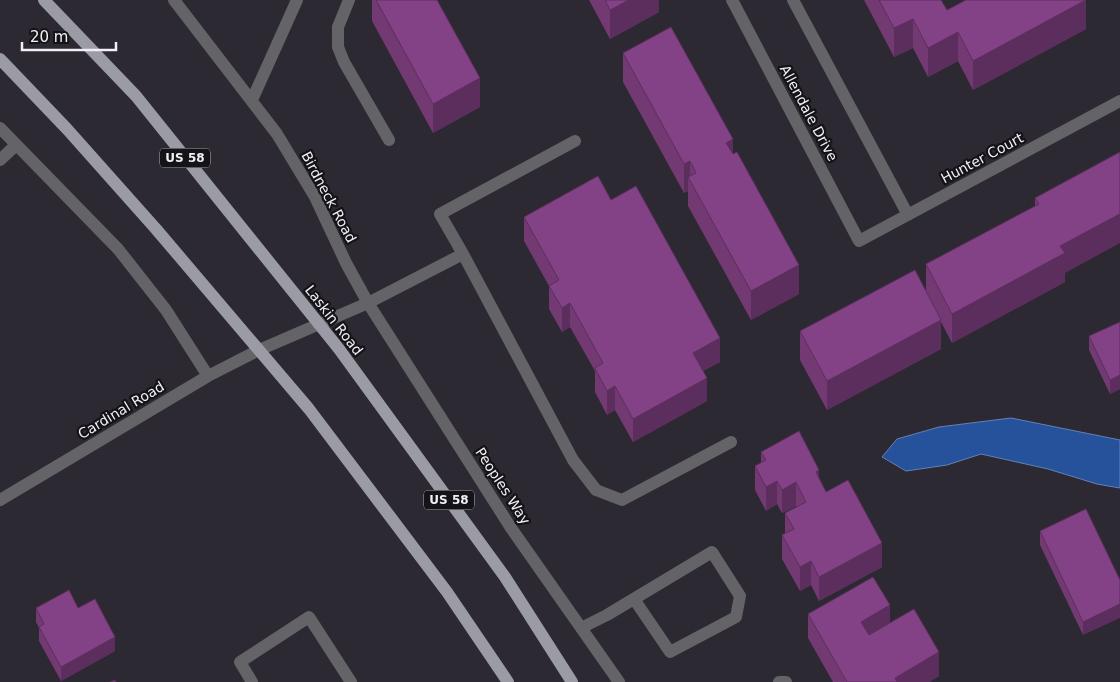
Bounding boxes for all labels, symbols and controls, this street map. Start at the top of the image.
scale bar [22,20,116,52]
text: 20 m [30,28,68,46]
street label: Allendale Drive [777,62,841,164]
street label: Hunter Court [938,129,1026,186]
road number: US 58 [160,148,210,168]
street label: Birdneck Road [298,149,360,245]
street label: Laskin Road [302,282,366,358]
street label: Cardinal Road [75,378,167,442]
street label: Peoples Way [472,445,534,527]
road number: US 58 [424,490,474,510]

